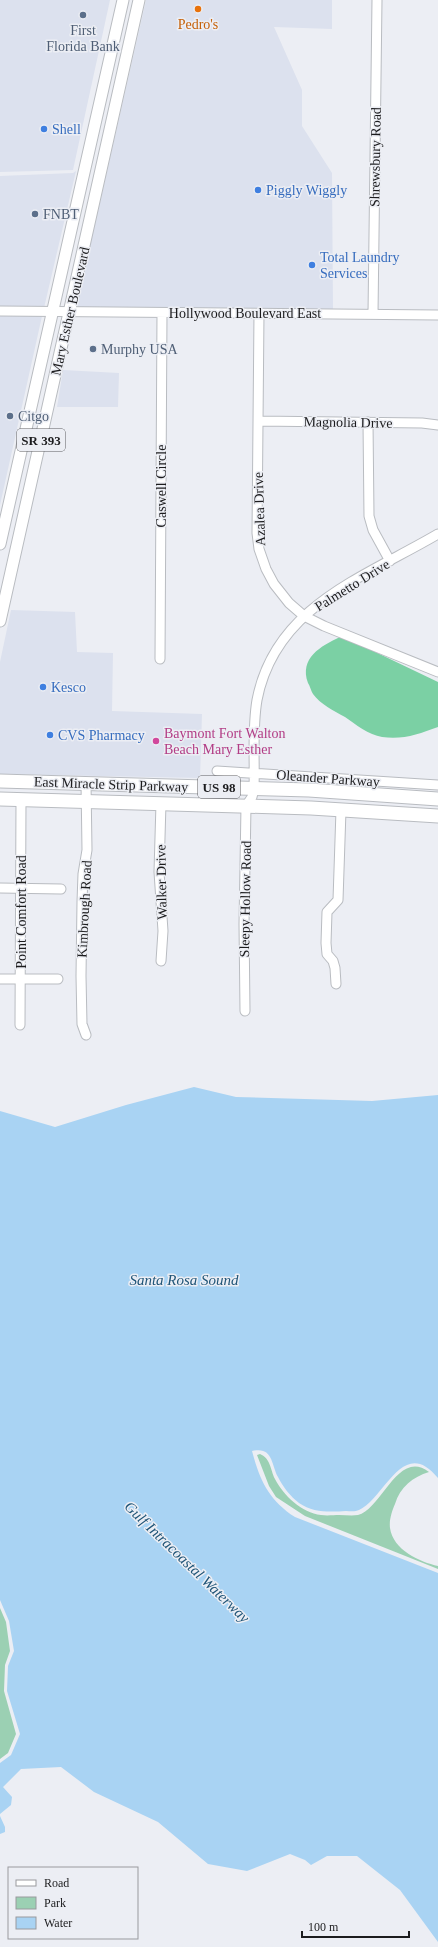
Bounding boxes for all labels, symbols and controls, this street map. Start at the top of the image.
marker: Pedro's [193,4,203,14]
marker: First Florida Bank [78,10,88,20]
place label: Pedro's [178,17,218,32]
place label: First Florida Bank [46,23,120,54]
street label: Shrewsbury Road [367,107,384,207]
place label: Shell [52,122,81,137]
marker: Shell [39,124,49,134]
place label: Piggly Wiggly [266,183,347,198]
marker: Piggly Wiggly [253,185,263,195]
place label: FNBT [43,207,79,222]
marker: FNBT [30,209,40,219]
street label: Mary Esther Boulevard [48,245,93,377]
place label: Total Laundry Services [320,250,400,281]
marker: Total Laundry Services [307,260,317,270]
street label: Hollywood Boulevard East [169,306,321,321]
place label: Murphy USA [101,342,179,357]
marker: Murphy USA [88,344,98,354]
place label: Citgo [18,409,49,424]
marker: Citgo [5,411,15,421]
street label: Magnolia Drive [303,414,393,431]
road number: SR 393 [17,429,65,451]
street label: Caswell Circle [154,445,169,527]
street label: Azalea Drive [251,472,268,546]
street label: Palmetto Drive [312,557,392,614]
place label: Kesco [51,680,86,695]
marker: Kesco [38,682,48,692]
place label: Baymont Fort Walton Beach Mary Esther [164,726,286,757]
place label: CVS Pharmacy [58,728,145,743]
marker: CVS Pharmacy [45,730,55,740]
marker: Baymont Fort Walton Beach Mary Esther [151,736,161,746]
street label: Oleander Parkway [276,767,380,790]
street label: East Miracle Strip Parkway [34,774,188,795]
road number: US 98 [198,776,240,798]
street label: Sleepy Hollow Road [237,841,254,957]
street label: Walker Drive [153,844,170,920]
street label: Point Comfort Road [14,855,29,969]
street label: Kimbrough Road [74,860,95,958]
water label: Santa Rosa Sound [129,1272,239,1288]
water label: Gulf Intracoastal Waterway [121,1498,253,1626]
legend [8,1867,138,1939]
text: Road [44,1876,69,1890]
text: Park [44,1896,66,1910]
scale bar [302,1913,409,1939]
text: Water [44,1916,72,1930]
text: 100 m [308,1920,339,1934]

